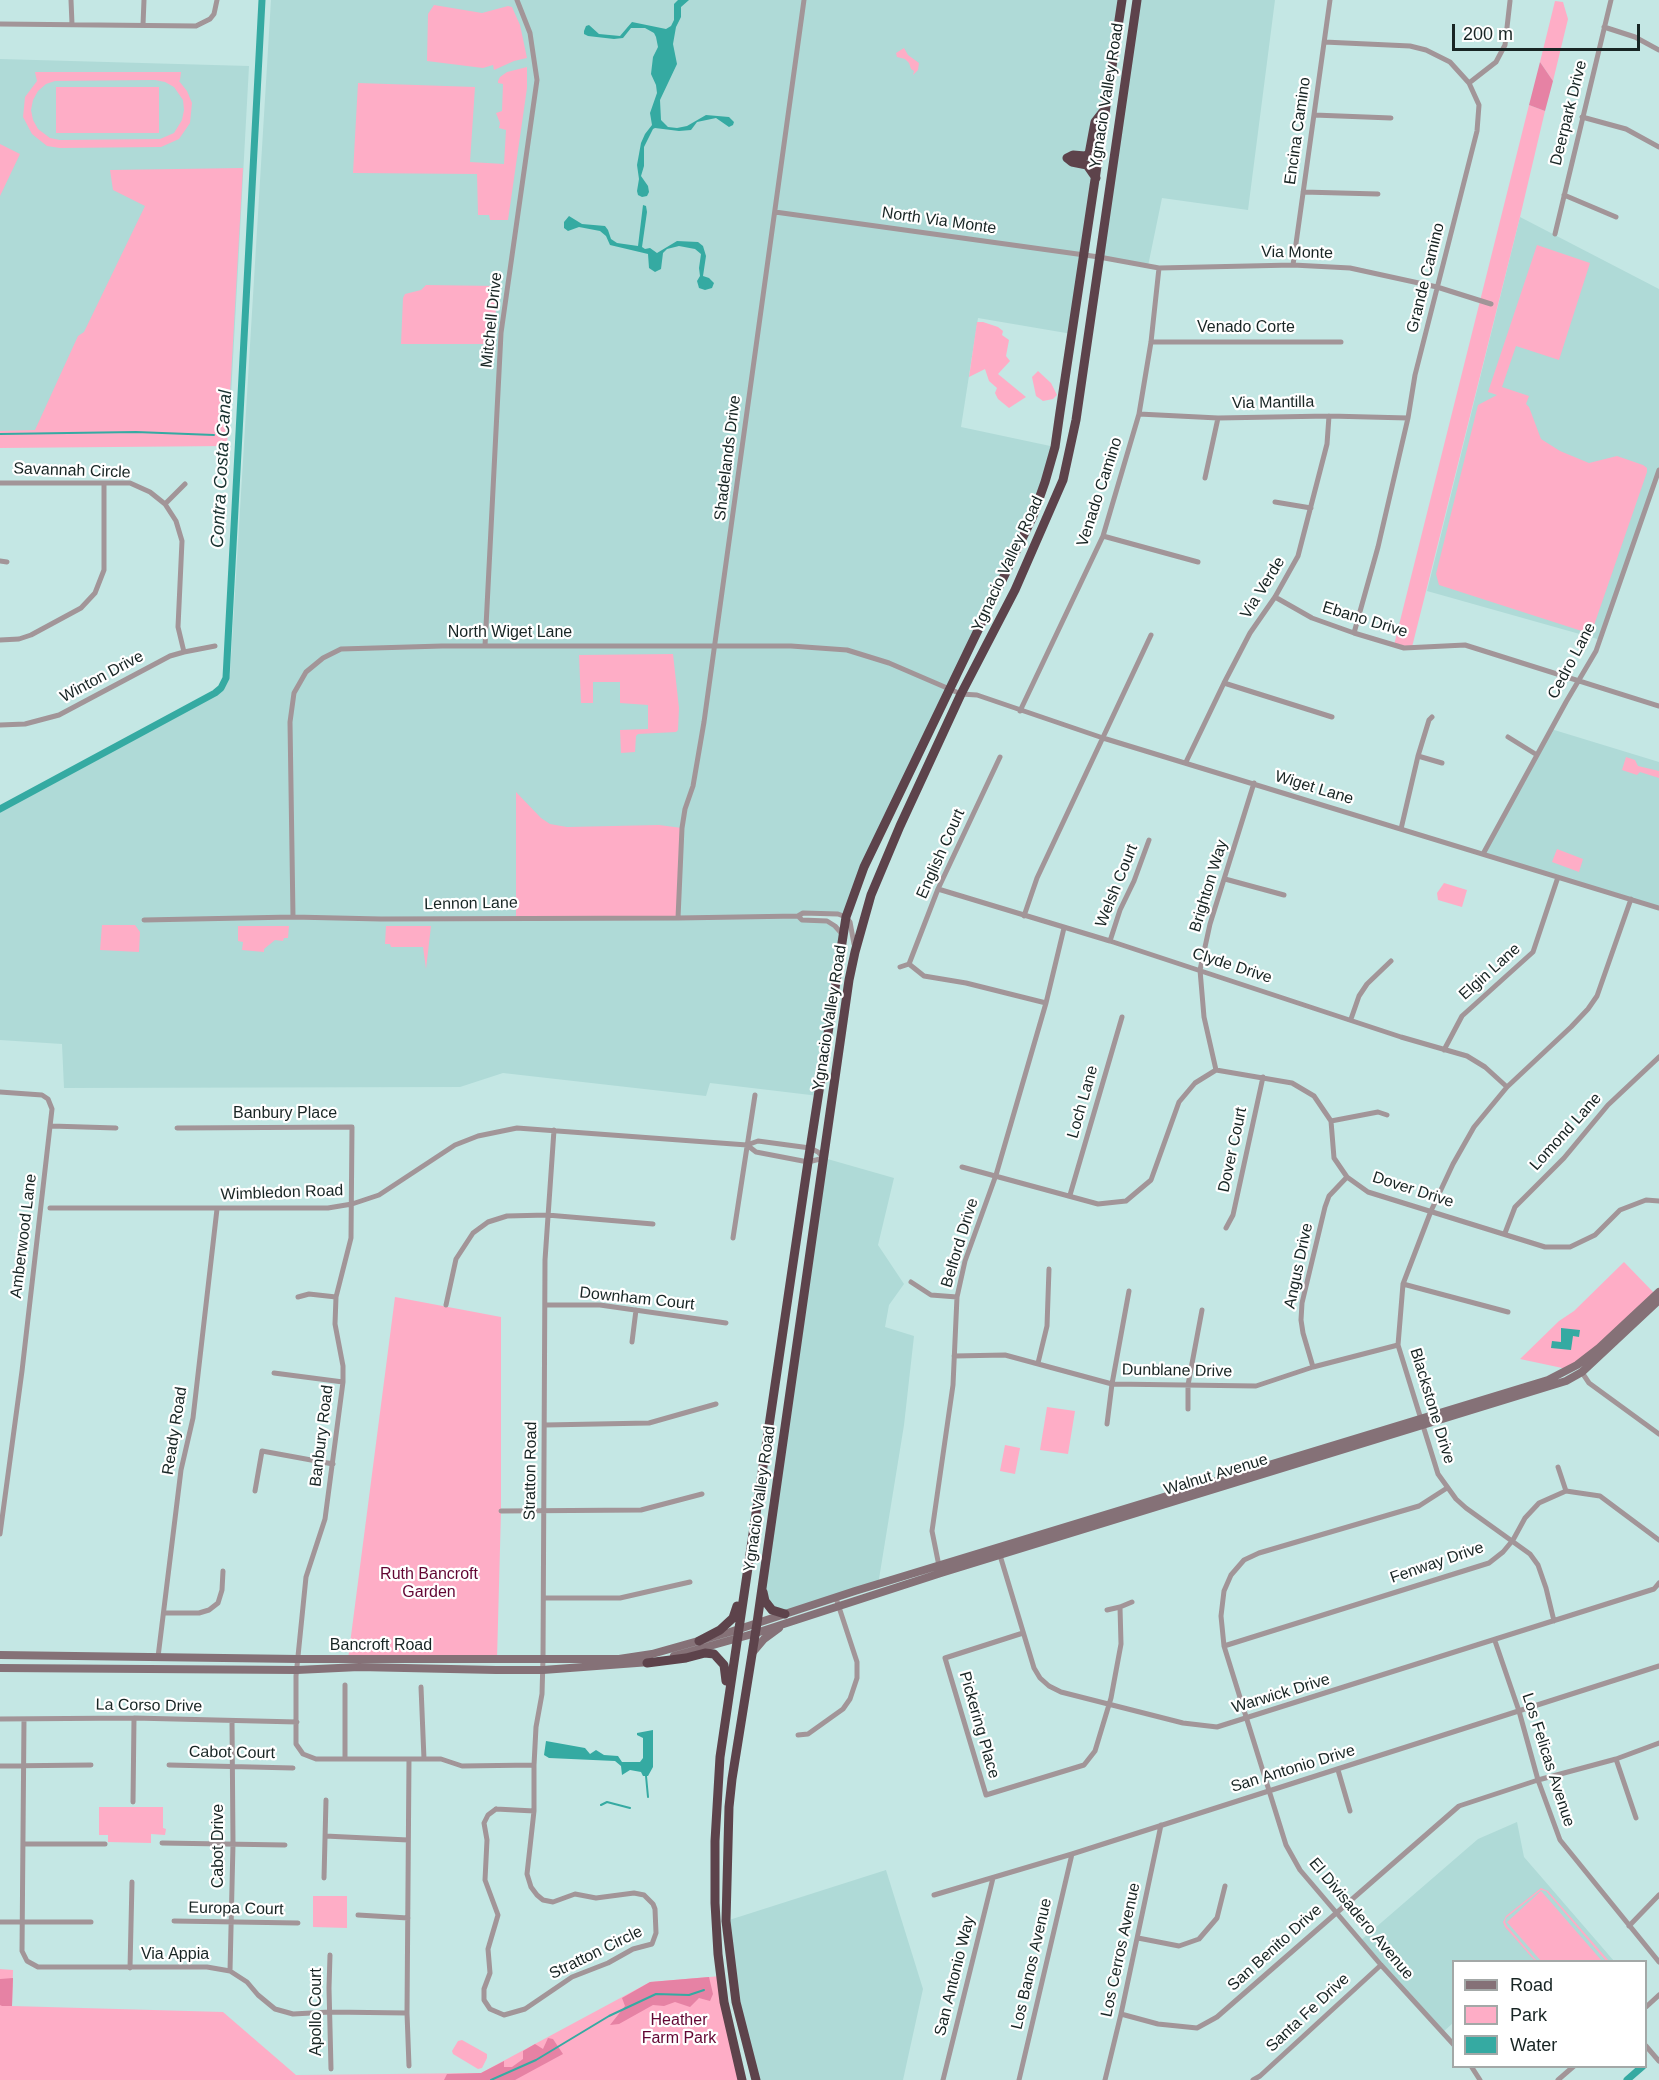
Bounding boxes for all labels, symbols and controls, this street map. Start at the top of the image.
scale bar [1455,12,1642,50]
street label: Ygnacio Valley Road [1086,22,1128,170]
text: 200 m [1463,24,1513,44]
street label: Deerpark Drive [1547,58,1591,168]
street label: Encina Camino [1281,76,1315,186]
street label: North Via Monte [881,203,997,239]
street label: Grande Camino [1403,221,1449,335]
street label: Via Monte [1261,243,1333,263]
street label: Mitchell Drive [477,271,507,369]
street label: Venado Corte [1197,318,1295,338]
water label: Contra Costa Canal [207,390,237,548]
street label: Via Mantilla [1232,393,1314,413]
street label: Shadelands Drive [711,394,745,522]
street label: Venado Camino [1073,435,1127,549]
street label: Savannah Circle [13,459,131,483]
street label: Ygnacio Valley Road [968,493,1048,635]
street label: Via Verde [1237,554,1289,622]
street label: Ebano Drive [1320,598,1410,642]
street label: Cedro Lane [1544,620,1600,702]
street label: North Wiget Lane [448,623,572,643]
street label: Winton Drive [57,647,147,707]
street label: Wiget Lane [1272,767,1356,809]
street label: English Court [913,806,969,902]
street label: Brighton Way [1186,838,1232,934]
street label: Welsh Court [1092,842,1142,930]
street label: Lennon Lane [424,894,518,914]
street label: Elgin Lane [1455,940,1525,1004]
street label: Ygnacio Valley Road [809,944,851,1092]
street label: Clyde Drive [1190,944,1274,988]
street label: Loch Lane [1063,1063,1103,1141]
street label: Lomond Lane [1526,1089,1606,1175]
street label: Banbury Place [233,1104,337,1124]
street label: Dover Court [1215,1106,1251,1194]
street label: Dover Drive [1370,1168,1456,1212]
street label: Amberwood Lane [7,1173,41,1299]
street label: Wimbledon Road [220,1181,344,1205]
street label: Belford Drive [937,1196,983,1290]
street label: Angus Drive [1281,1221,1317,1311]
street label: Downham Court [579,1283,695,1315]
street label: Blackstone Drive [1405,1346,1459,1466]
street label: Dunblane Drive [1122,1360,1232,1382]
street label: Banbury Road [306,1384,338,1488]
street label: Ready Road [159,1386,191,1476]
street label: Stratton Road [521,1421,541,1521]
street label: Ygnacio Valley Road [740,1425,780,1573]
street label: Walnut Avenue [1162,1450,1270,1500]
street label: Fenway Drive [1388,1538,1486,1588]
park label: Ruth Bancroft Garden [380,1565,478,1603]
street label: Bancroft Road [330,1636,432,1656]
street label: Pickering Place [955,1669,1003,1781]
street label: Warwick Drive [1230,1670,1332,1718]
street label: Los Felicas Avenue [1517,1691,1579,1829]
street label: La Corso Drive [95,1695,203,1717]
street label: San Antonio Drive [1229,1741,1357,1797]
street label: Cabot Court [189,1743,275,1763]
street label: Cabot Drive [209,1804,229,1888]
street label: El Divisadero Avenue [1305,1854,1417,1984]
street label: Los Cerros Avenue [1097,1881,1145,2019]
street label: Los Banos Avenue [1008,1897,1056,2031]
street label: Europa Court [188,1899,284,1919]
street label: San Benito Drive [1224,1901,1326,1995]
street label: San Antonio Way [931,1914,979,2038]
street label: Stratton Circle [546,1922,646,1984]
street label: Via Appia [141,1945,209,1965]
legend [1452,1960,1647,2068]
street label: Apollo Court [307,1968,327,2056]
street label: Santa Fe Drive [1262,1970,1354,2056]
text: Road [1510,1975,1553,1995]
text: Park [1510,2005,1547,2025]
park label: Heather Farm Park [642,2011,716,2049]
text: Water [1510,2035,1557,2055]

